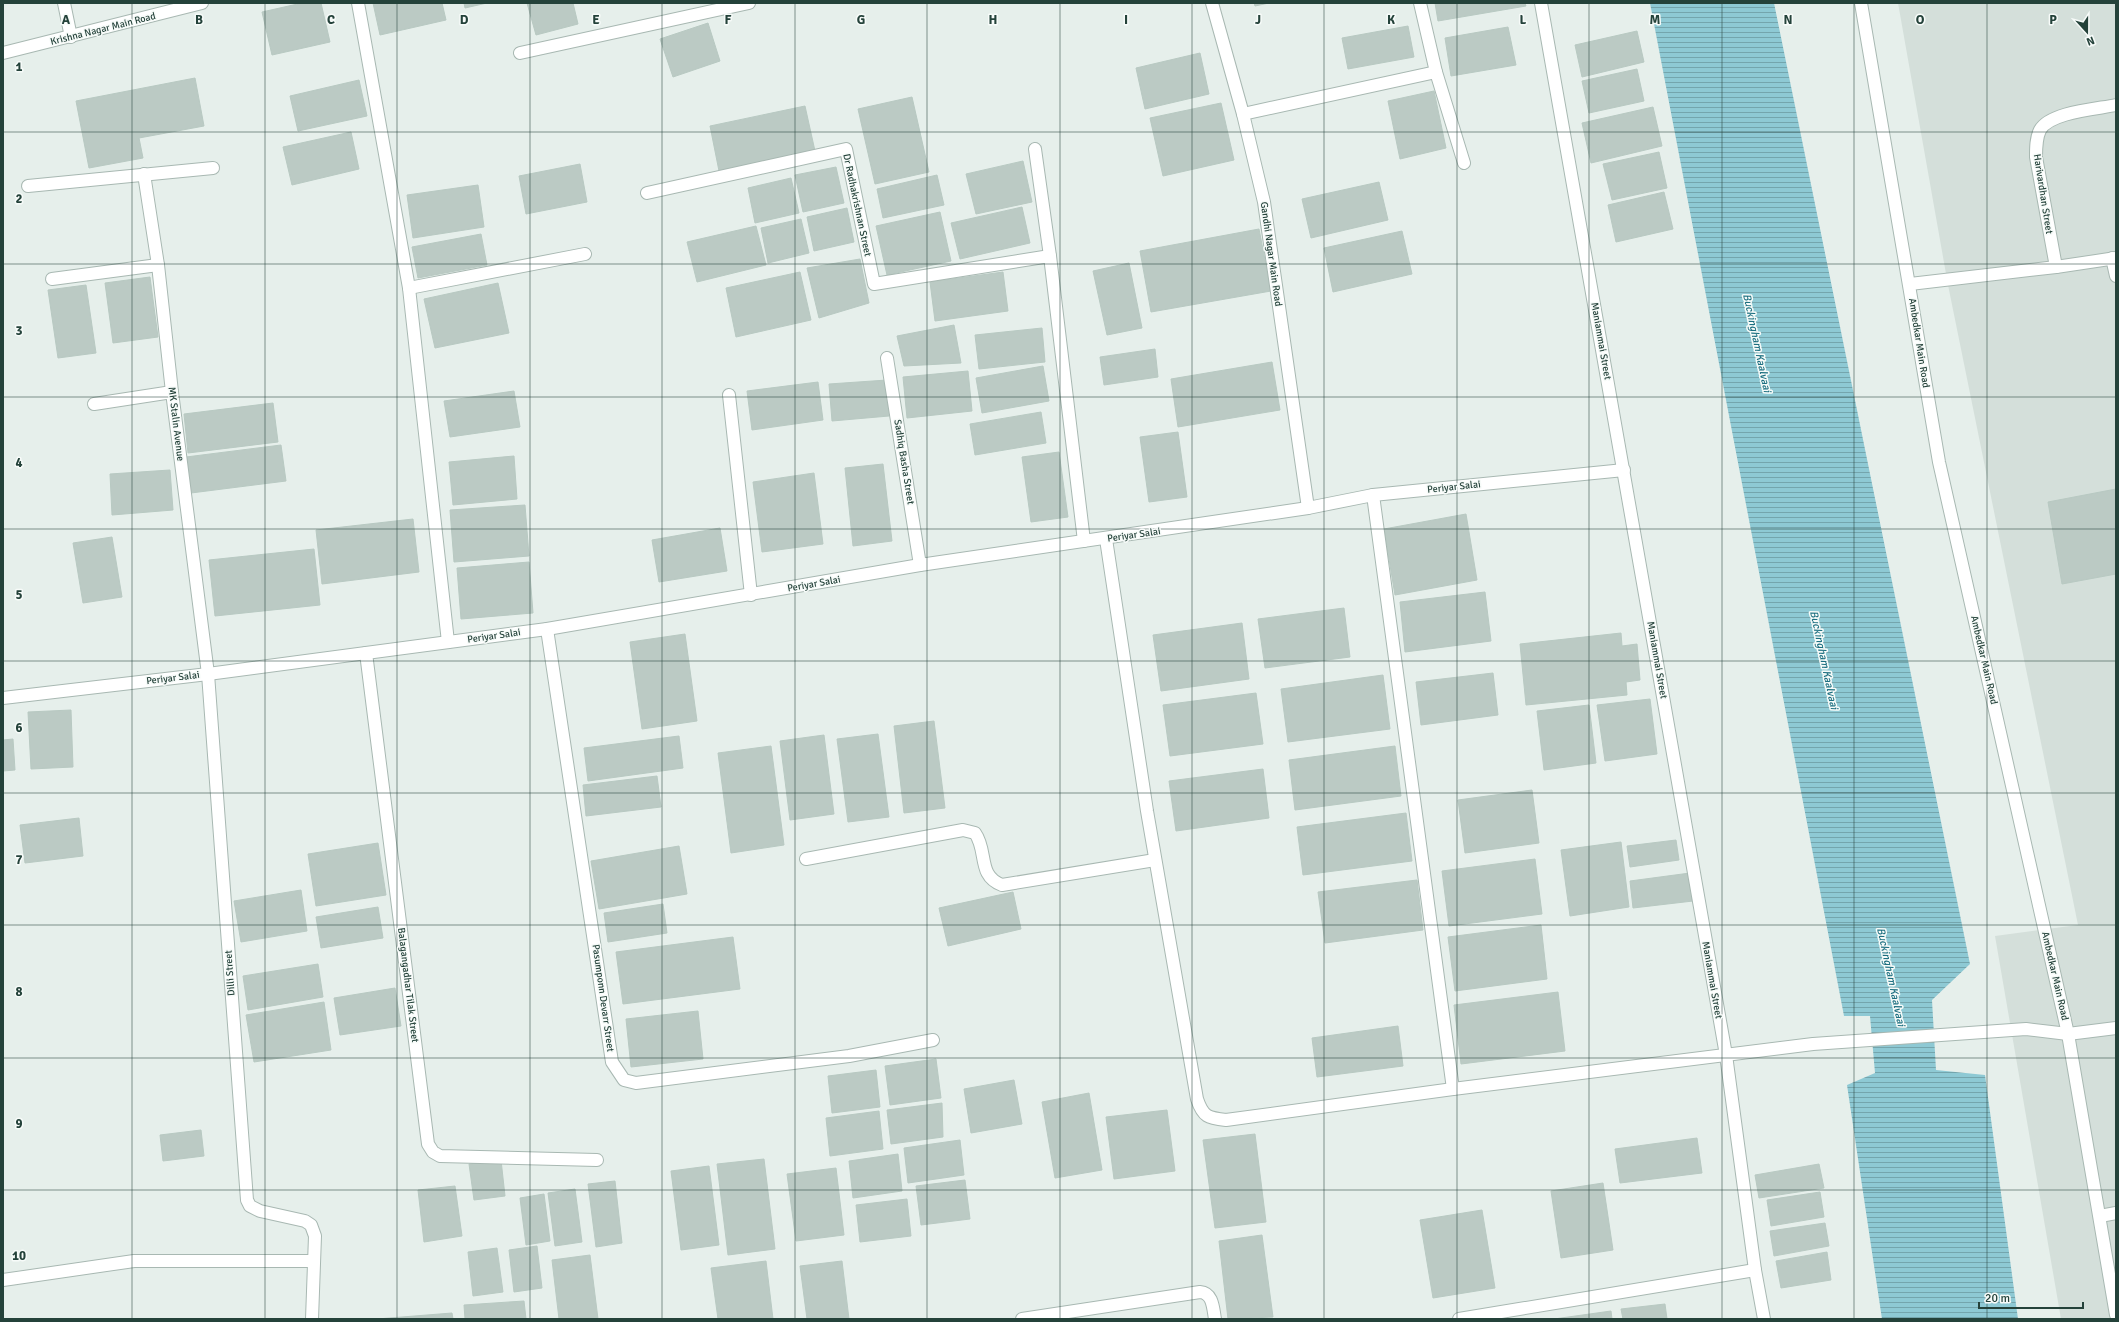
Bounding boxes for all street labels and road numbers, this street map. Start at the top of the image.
street label: Krishna Nagar Main Road [49,10,157,48]
street label: Dr Radhakrishnan Street [840,153,874,258]
street label: Harivardhan Street [2031,153,2055,235]
street label: Gandhi Nagar Main Road [1258,201,1284,307]
street label: Ambedkar Main Road [1906,297,1932,389]
street label: Maniammai Street [1588,301,1614,381]
street label: MK Stalin Avenue [165,386,187,462]
street label: Sadhiq Basha Street [891,419,917,506]
street label: Periyar Salai [1427,478,1481,496]
street label: Periyar Salai [1107,525,1161,545]
street label: Periyar Salai [786,573,842,595]
street label: Ambedkar Main Road [1968,615,2000,705]
street label: Maniammai Street [1644,620,1670,700]
street label: Periyar Salai [467,626,521,646]
street label: Periyar Salai [146,669,200,687]
street label: Balagangadhar Tilak Street [395,927,421,1044]
street label: Ambedkar Main Road [2039,931,2071,1021]
street label: Maniammai Street [1699,940,1725,1020]
street label: Pasumponn Devarr Street [590,943,617,1053]
street label: Dilli Street [222,949,238,996]

